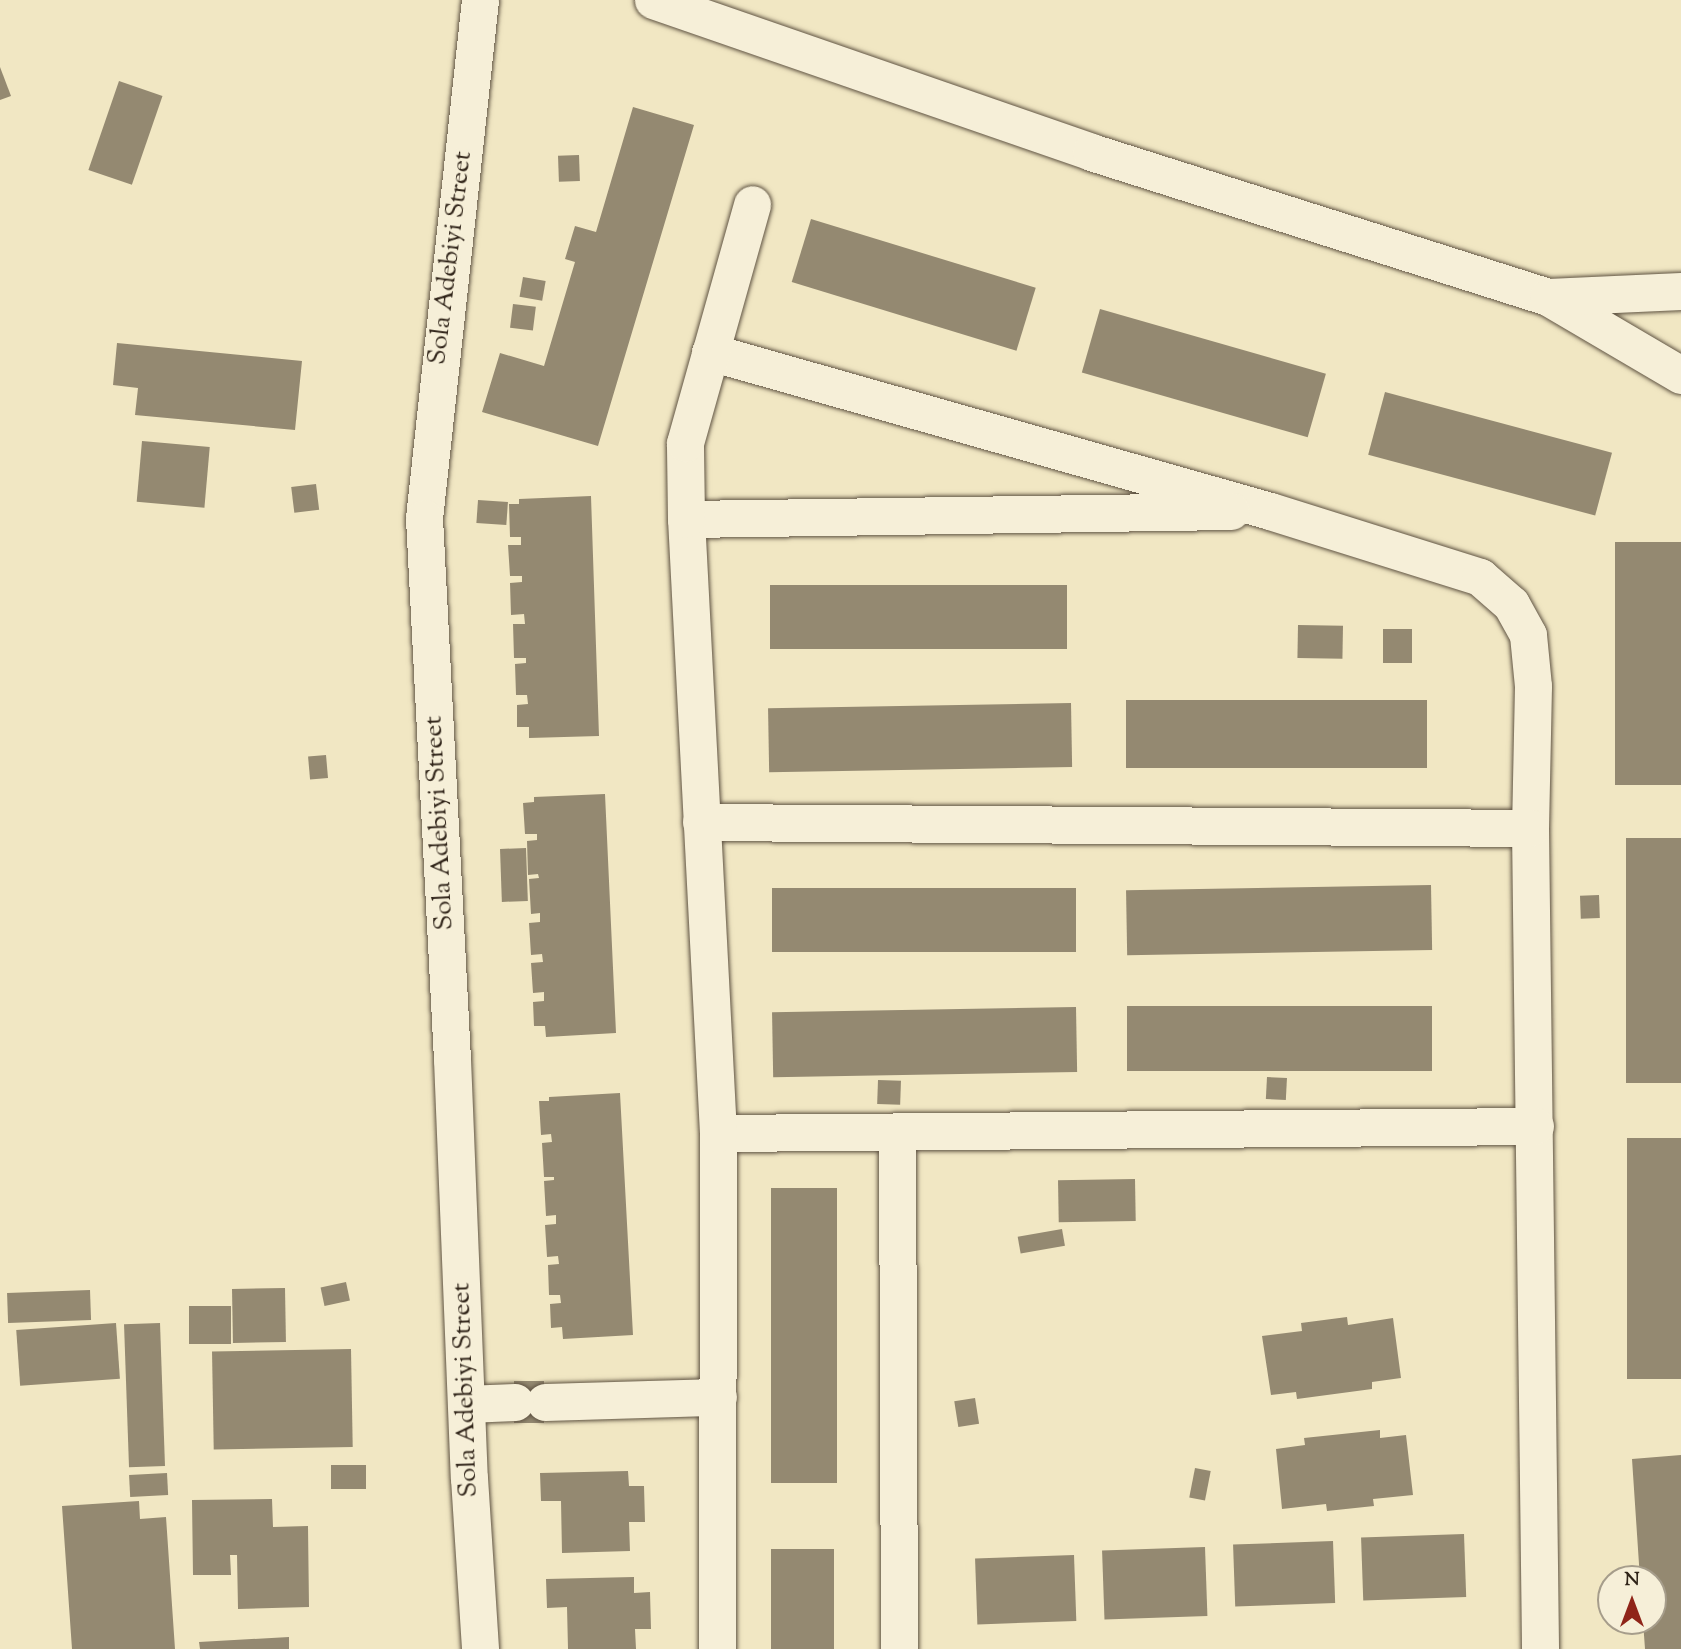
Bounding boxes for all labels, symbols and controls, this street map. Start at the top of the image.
street label: Sola Adebiyi Street [422,149,480,367]
street label: Sola Adebiyi Street [419,715,461,931]
street label: Sola Adebiyi Street [447,1282,485,1498]
north arrow [1597,1565,1667,1635]
text: N [1624,1567,1640,1594]

